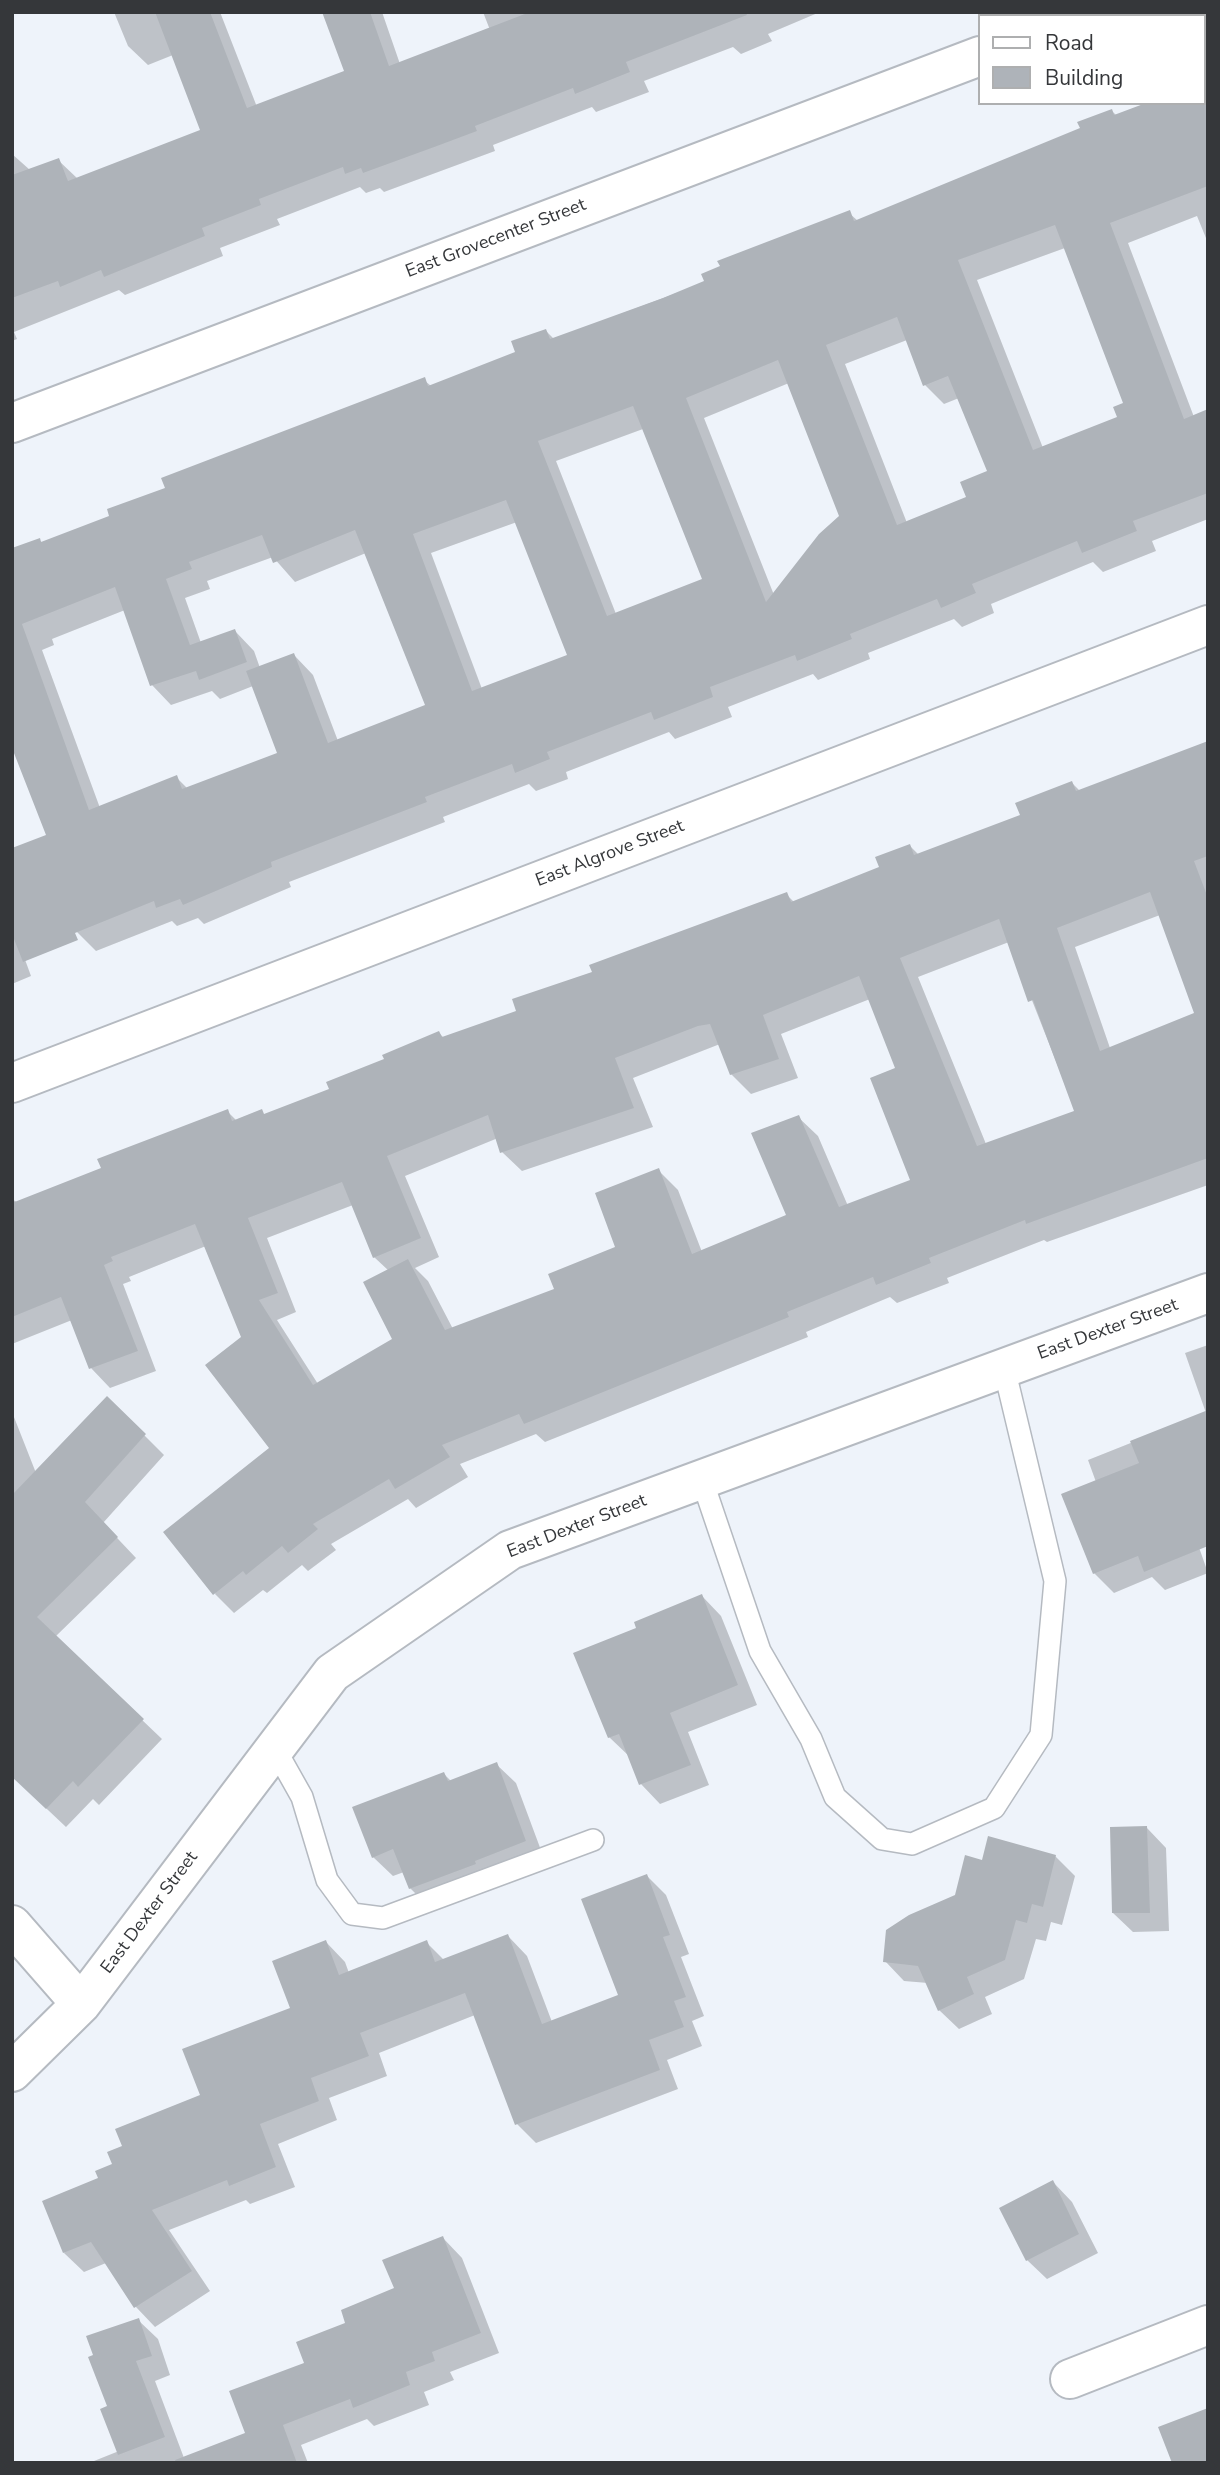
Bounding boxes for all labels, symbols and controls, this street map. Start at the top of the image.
legend [978,14,1206,105]
text: Road [1045,29,1094,57]
text: Building [1045,64,1123,92]
street label: East Grovecenter Street [403,195,589,283]
street label: East Algrove Street [533,816,687,892]
street label: East Dexter Street [1035,1295,1181,1365]
street label: East Dexter Street [504,1490,650,1564]
street label: East Dexter Street [97,1848,203,1978]

